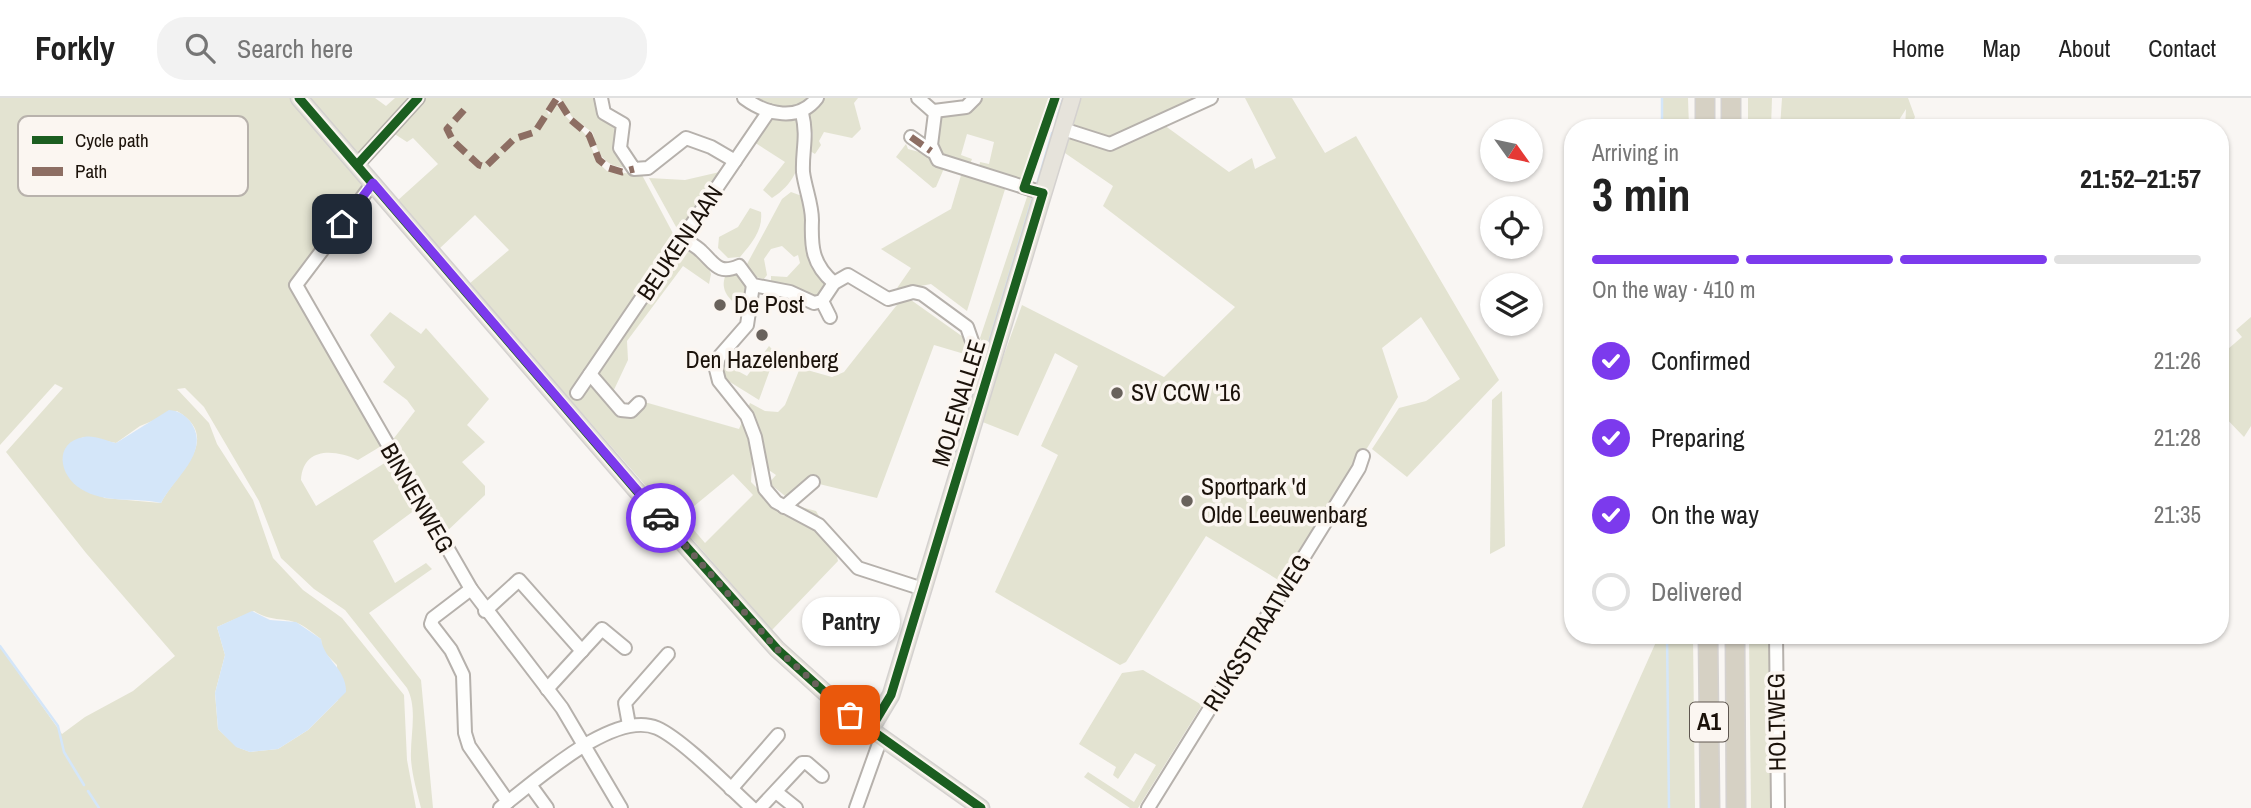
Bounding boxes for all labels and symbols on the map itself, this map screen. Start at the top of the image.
legend [18,116,248,196]
north arrow [1480,119,1544,182]
text: Cycle path [75,127,149,153]
text: Path [75,158,107,184]
street label: BEUKENLAAN [629,179,729,306]
pin [312,194,372,254]
place label: De Post [734,288,805,320]
marker: De Post [712,297,728,313]
marker: Den Hazelenberg [754,327,770,343]
street label: MOLENALLEE [924,335,993,470]
place label: Den Hazelenberg [685,343,839,375]
place label: SV CCW '16 [1131,376,1241,408]
marker: SV CCW '16 [1109,385,1125,401]
street label: BINNENWEG [374,437,462,558]
place label: Sportpark 'd Olde Leeuwenbarg [1201,470,1367,530]
courier [626,483,696,553]
marker: Sportpark 'd Olde Leeuwenbarg [1179,493,1195,509]
street label: RIJKSSTRAATWEG [1195,548,1317,717]
callout: Pantry [801,596,899,645]
street label: HOLTWEG [1759,673,1793,771]
pin [820,685,880,745]
road number: A1 [1690,702,1728,742]

